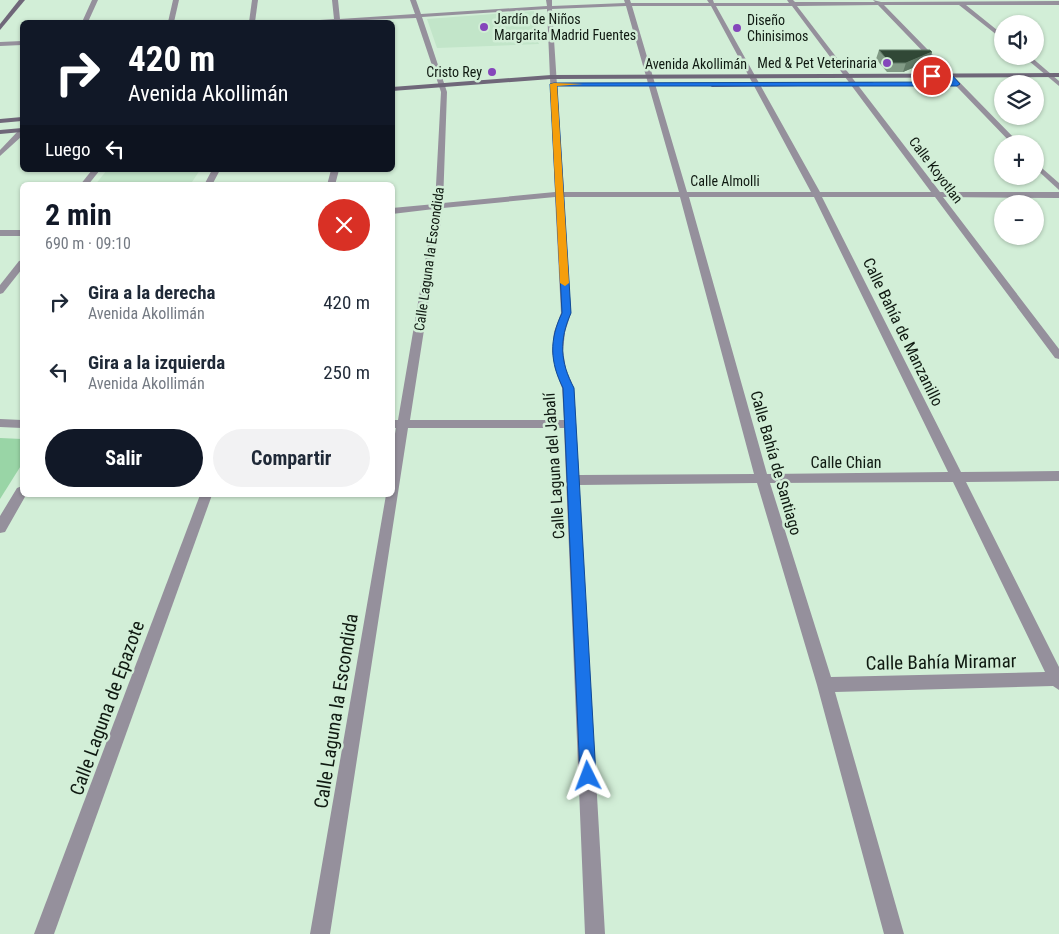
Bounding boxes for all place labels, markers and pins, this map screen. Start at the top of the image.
place label: Jardín de Niños Margarita Madrid Fuentes [494,11,636,43]
place label: Diseño Chinisimos [747,12,808,44]
marker: Jardín de Niños Margarita Madrid Fuentes [478,21,490,33]
marker: Diseño Chinisimos [731,22,743,34]
place label: Med & Pet Veterinaria [757,55,877,71]
pin [911,55,953,97]
marker: Med & Pet Veterinaria [881,57,893,69]
place label: Cristo Rey [426,64,482,80]
marker: Cristo Rey [486,66,498,78]

